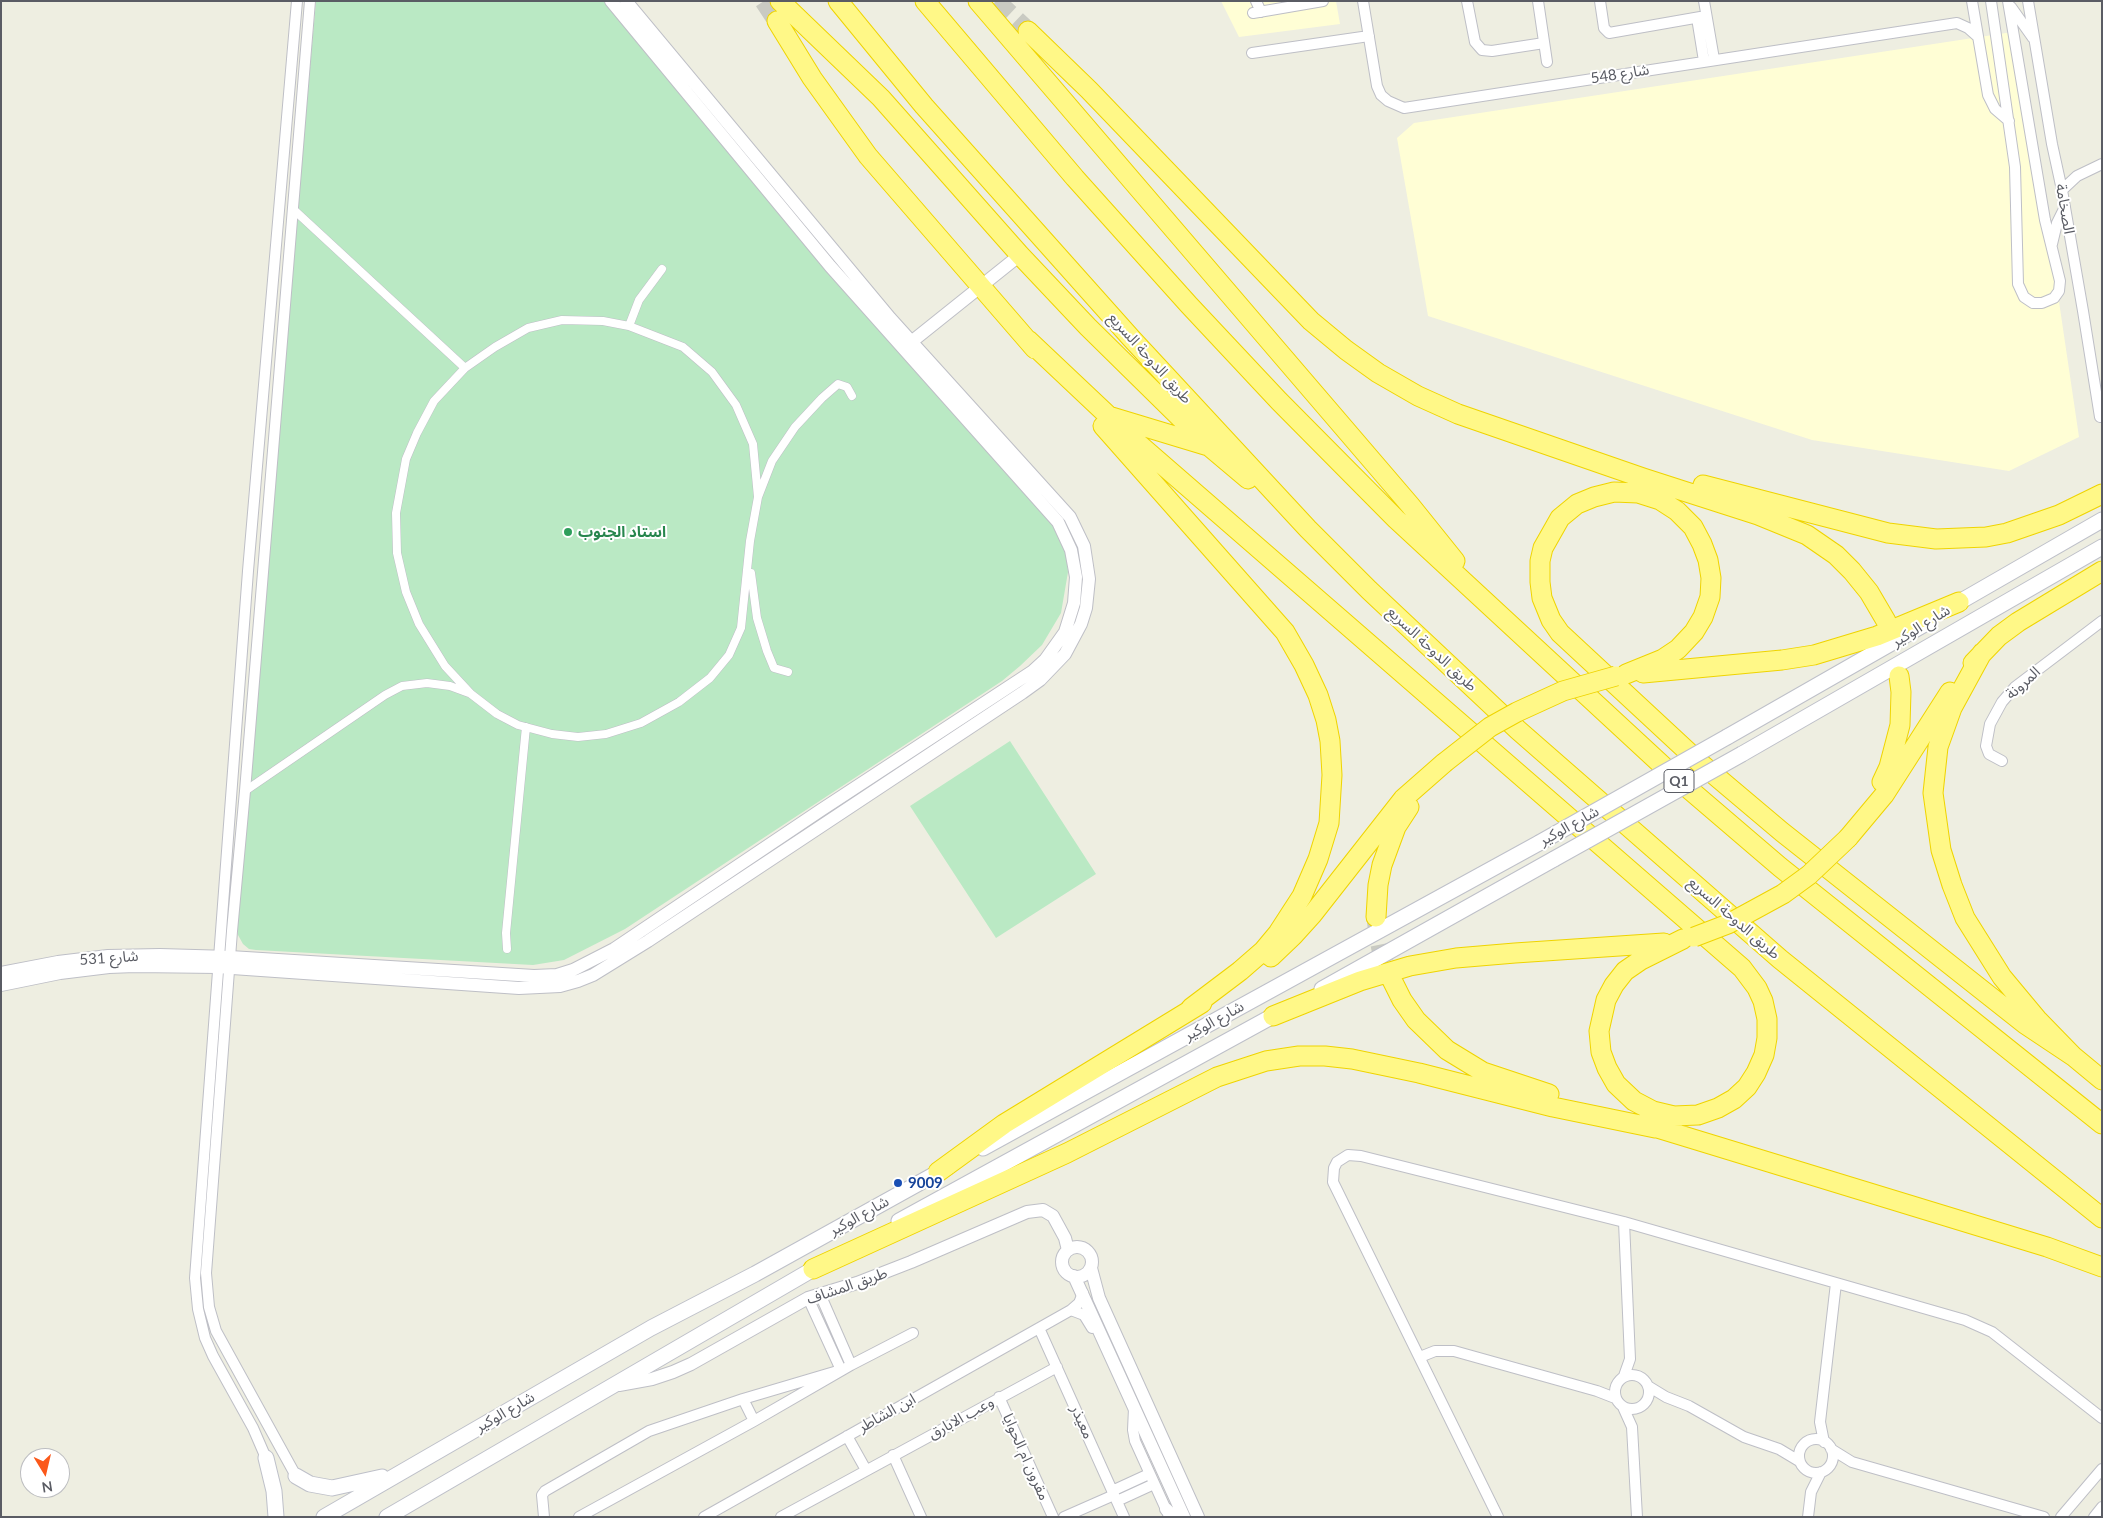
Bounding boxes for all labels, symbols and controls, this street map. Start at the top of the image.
street label: شارع 548 [1589,60,1651,88]
street label: الصخامة [2052,182,2078,236]
street label: طريق الدوحة السريع [1104,309,1196,407]
place label: استاد الجنوب [578,523,666,541]
marker: استاد الجنوب [562,526,574,538]
street label: شارع الوكير [1889,601,1953,651]
street label: طريق الدوحة السريع [1383,603,1481,695]
street label: المرونة [2002,663,2044,703]
road number: Q1 [1664,769,1694,792]
street label: شارع الوكير [1536,802,1602,850]
street label: طريق الدوحة السريع [1684,873,1784,963]
street label: شارع 531 [79,947,139,969]
street label: شارع الوكير [1181,997,1247,1045]
place label: 9009 [908,1174,943,1192]
marker: 9009 [892,1177,904,1189]
street label: شارع الوكير [826,1192,892,1240]
street label: طريق المشاف [804,1264,890,1308]
street label: شارع الوكير [472,1388,538,1436]
street label: ابن الشاطر [855,1390,919,1436]
street label: وعب الابارق [925,1393,997,1443]
street label: معيذر [1067,1402,1097,1442]
street label: مقرون ام الحوايا [999,1411,1053,1503]
north arrow [20,1448,70,1498]
text: N [41,1478,54,1497]

